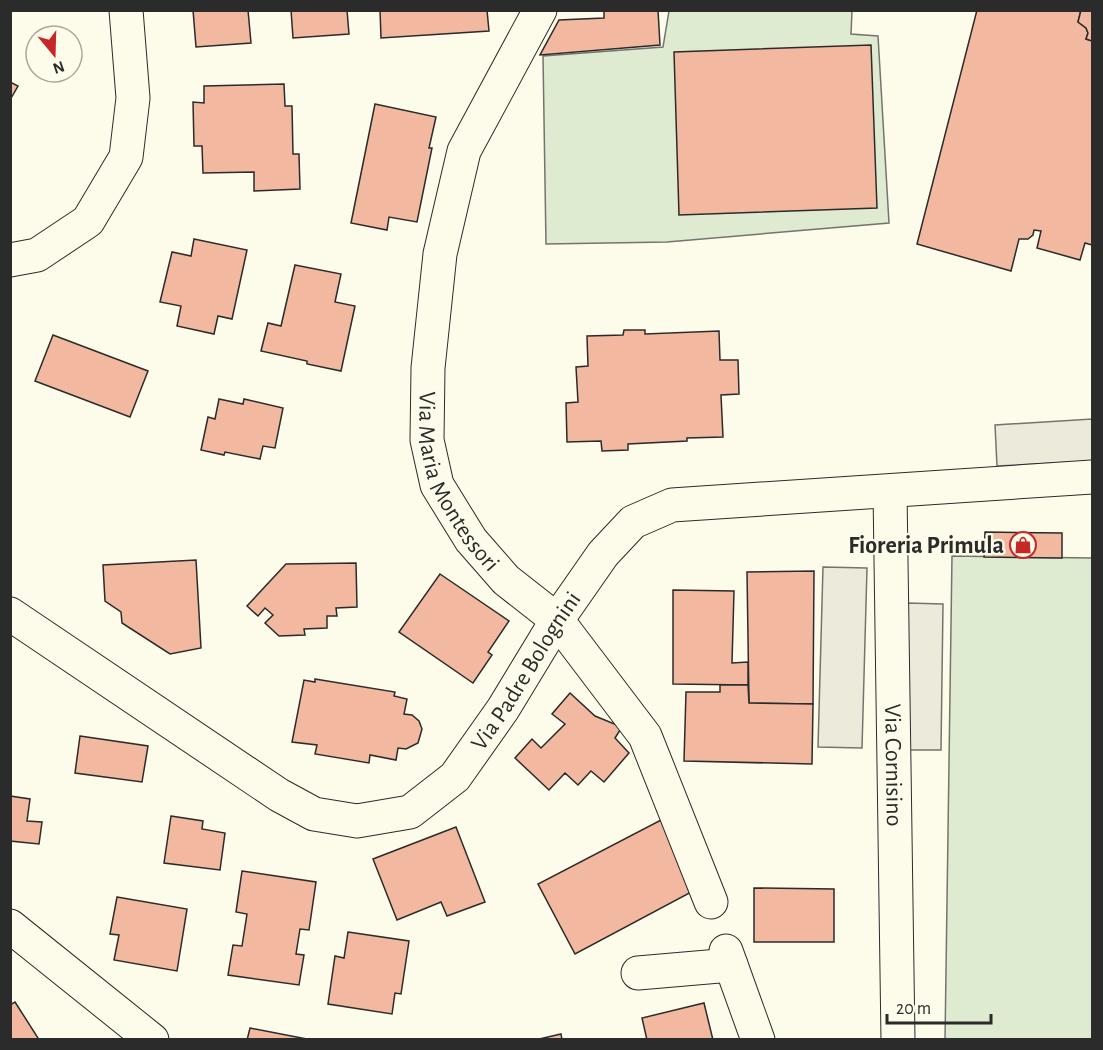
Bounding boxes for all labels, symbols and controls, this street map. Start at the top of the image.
north arrow [24,24,84,84]
text: N [51,58,66,77]
street label: Via Maria Montessori [414,391,504,576]
shop icon: Fioreria Primula [1008,530,1038,560]
place label: Fioreria Primula [848,534,1004,558]
street label: Via Padre Bolognini [467,588,586,755]
street label: Via Cornisino [880,703,906,827]
scale bar [887,987,990,1025]
text: 20 m [896,1000,931,1018]

